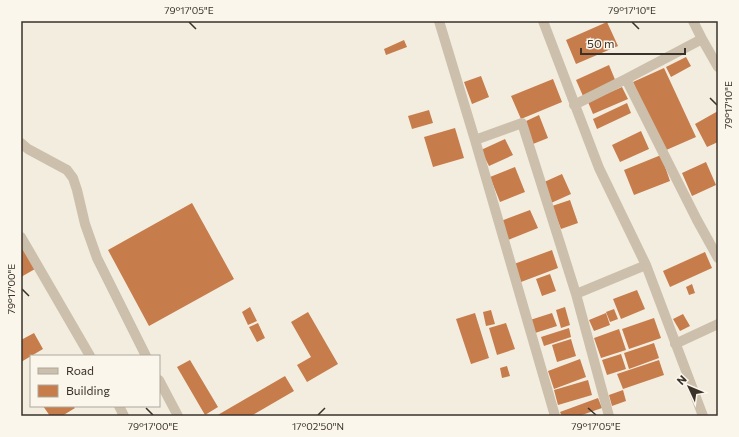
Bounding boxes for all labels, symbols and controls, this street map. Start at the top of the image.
text: 79°17'05"E [164,4,214,16]
text: 79°17'10"E [608,4,656,16]
scale bar [581,30,685,56]
text: 50 m [587,36,615,50]
text: 79°17'10"E [722,81,734,129]
text: 79°17'00"E [5,264,17,314]
legend [30,355,160,407]
text: Road [66,363,94,377]
north arrow [669,367,709,407]
text: N [674,372,689,387]
text: Building [66,383,110,397]
text: 79°17'00"E [128,420,178,432]
text: 17°02'50"N [292,420,344,432]
text: 79°17'05"E [571,420,621,432]

